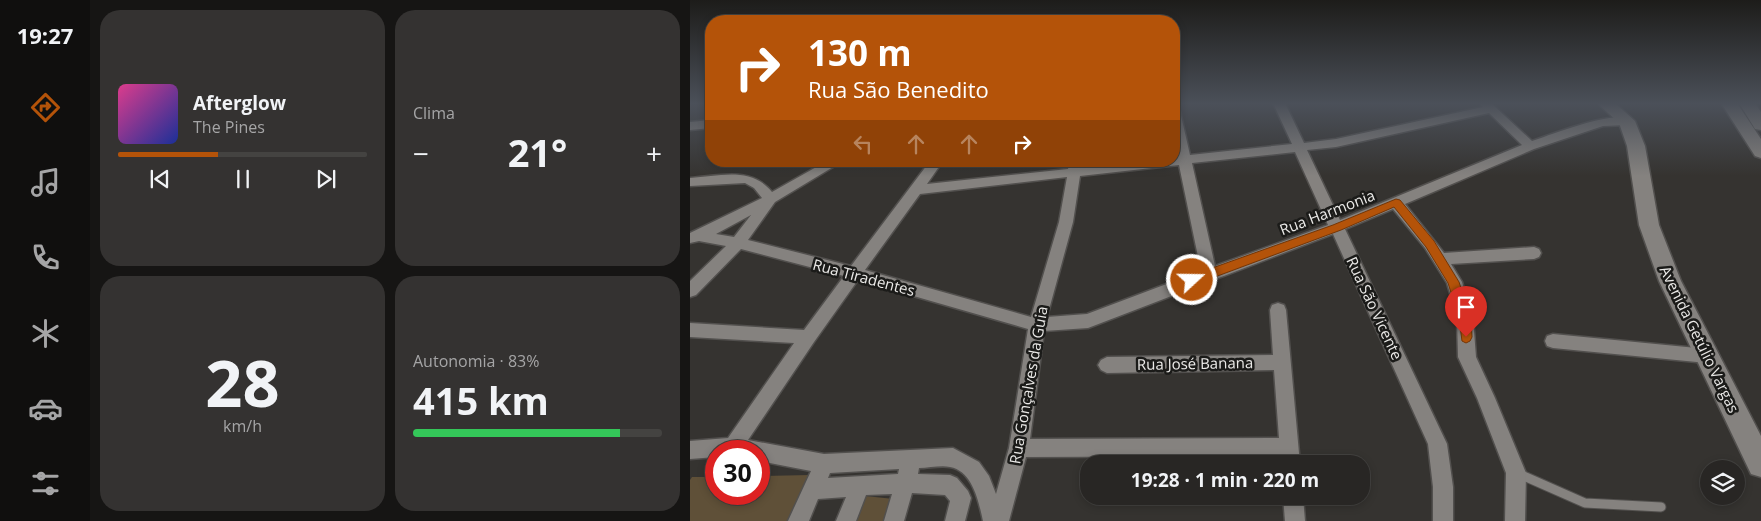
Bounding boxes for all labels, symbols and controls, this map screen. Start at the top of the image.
text: 19:27 [17,20,73,50]
text: 130 m [808,29,912,76]
icon: right [725,35,790,100]
text: Rua São Benedito [808,74,989,104]
icon: directions [28,90,63,125]
text: Afterglow [193,90,286,116]
text: Clima [413,102,455,124]
text: The Pines [193,116,265,138]
text: 21° [508,126,567,178]
icon: left [849,130,877,158]
icon: ahead [902,130,930,158]
icon: ahead [955,130,983,158]
icon: right [1008,130,1036,158]
text: − [413,134,429,172]
text: + [646,134,662,172]
icon: music [28,165,63,200]
icon: previous [146,165,174,193]
icon: pause [229,165,257,193]
icon: next [312,165,340,193]
street label: Rua Harmonia [1277,185,1377,239]
icon: phone [28,240,63,275]
position arrow [1165,253,1217,305]
street label: Rua São Vicente [1342,253,1408,363]
street label: Rua Tiradentes [811,254,917,300]
street label: Avenida Getúlio Vargas [1656,262,1744,416]
pin [1445,286,1487,337]
icon: arrive [1452,293,1480,321]
street label: Rua Gonçalves da Guia [1004,305,1052,465]
icon: climate [28,316,63,351]
text: 28 [205,338,280,426]
text: Autonomia · 83% [413,350,539,372]
street label: Rua José Banana [1137,352,1253,374]
text: 415 km [413,374,549,426]
icon: car [28,391,63,426]
text: km/h [223,415,262,437]
speed limit sign: 30 [705,440,770,505]
map controls [1700,460,1745,505]
button: layers [1700,460,1745,505]
icon: filters [28,466,63,501]
text: 19:28 · 1 min · 220 m [1131,467,1319,493]

